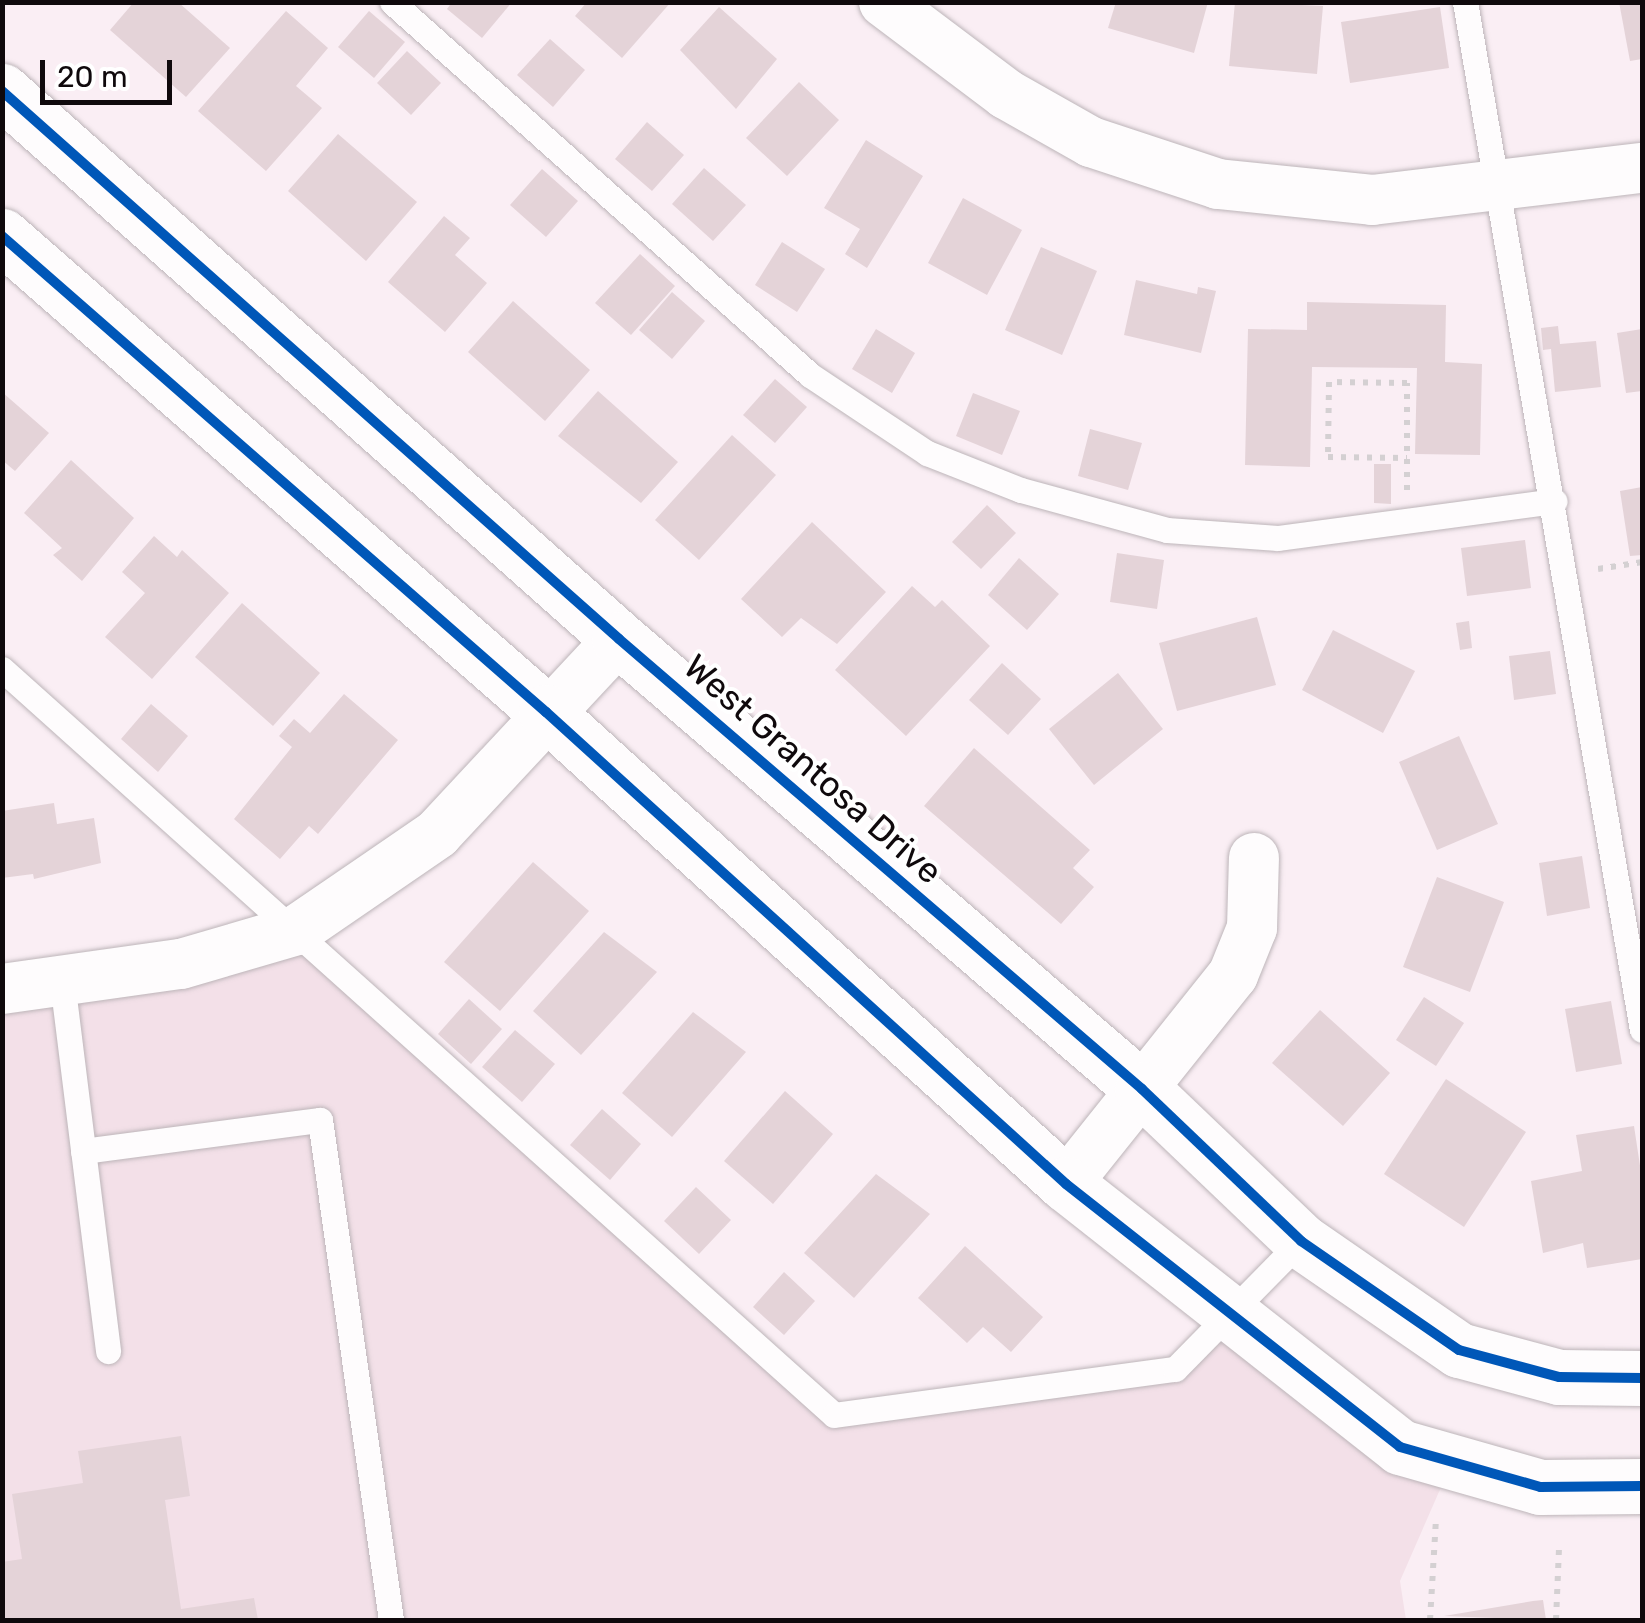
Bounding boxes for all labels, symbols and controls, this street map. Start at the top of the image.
scale bar [45,40,178,102]
text: 20 m [57,59,128,95]
street label: West Grantosa Drive [676,646,950,892]

